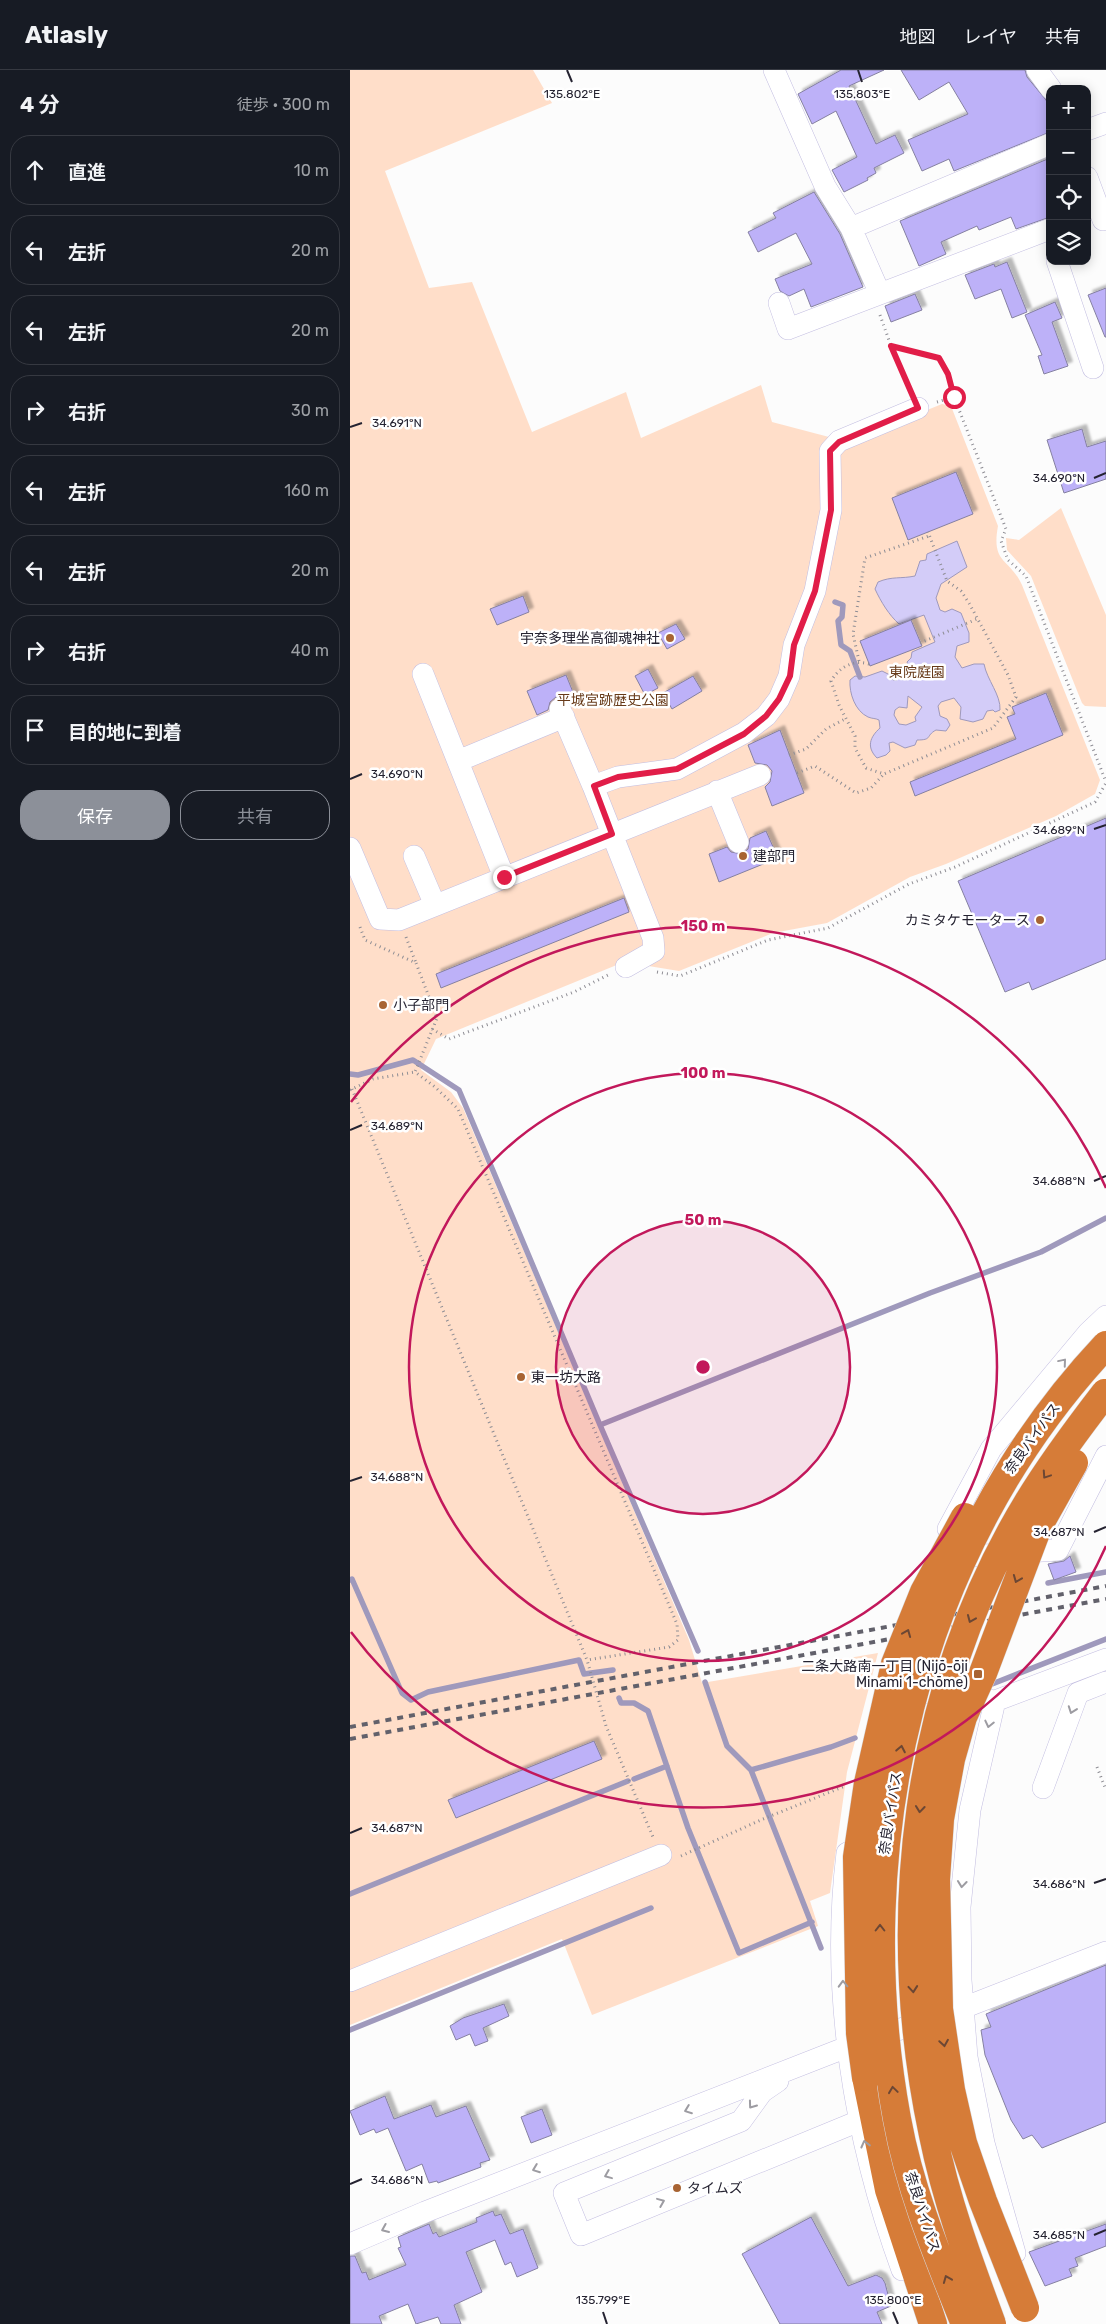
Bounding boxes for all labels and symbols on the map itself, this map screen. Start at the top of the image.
text: 135.802°E [544,87,600,101]
text: 135.803°E [834,87,890,101]
route start [943,386,966,409]
text: 34.691°N [372,416,422,430]
text: 34.690°N [1033,471,1085,485]
place label: 宇奈多理坐高御魂神社 [520,630,660,647]
marker: 宇奈多理坐高御魂神社 [664,632,676,644]
park label: 東院庭園 [889,664,945,681]
park label: 平城宮跡歴史公園 [557,692,669,709]
text: 34.690°N [371,767,423,781]
text: 34.689°N [1033,823,1085,837]
place label: 建部門 [753,848,795,865]
marker: 建部門 [737,850,749,862]
route end [493,866,516,889]
place label: カミタケモータース [905,912,1030,929]
marker: カミタケモータース [1034,914,1046,926]
text: 150 m [681,917,725,935]
place label: 小子部門 [393,997,449,1014]
marker: 小子部門 [377,999,389,1011]
text: 100 m [681,1064,725,1082]
text: 34.689°N [371,1119,423,1133]
text: 34.688°N [1033,1174,1085,1188]
text: 50 m [685,1211,721,1229]
centre of rings [694,1358,712,1376]
one-way arrow [1058,1359,1067,1368]
place label: 東一坊大路 [531,1369,601,1386]
marker: 東一坊大路 [515,1371,527,1383]
street label: 奈良バイパス [1001,1399,1064,1477]
one-way arrow [1043,1469,1052,1479]
text: 34.688°N [371,1470,423,1484]
text: 34.687°N [1033,1525,1085,1539]
one-way arrow [1013,1575,1023,1583]
one-way arrow [967,1614,977,1623]
one-way arrow [901,1629,912,1638]
place label: 二条大路南一丁目 (Nijō-ōji Minami 1-chōme) [801,1658,968,1691]
marker: 二条大路南一丁目 (Nijō-ōji Minami 1-chōme) [972,1668,984,1680]
one-way arrow [1068,1706,1078,1714]
one-way arrow [984,1719,995,1728]
one-way arrow [895,1745,905,1754]
street label: 奈良バイパス [876,1770,905,1856]
one-way arrow [915,1805,926,1813]
text: 34.687°N [371,1821,423,1835]
text: 34.686°N [1033,1877,1085,1891]
one-way arrow [957,1880,968,1888]
one-way arrow [875,1924,886,1932]
one-way arrow [838,1979,848,1987]
one-way arrow [907,1985,918,1993]
one-way arrow [938,2040,949,2048]
one-way arrow [888,2085,898,2094]
one-way arrow [749,2100,758,2109]
one-way arrow [684,2104,693,2114]
one-way arrow [860,2140,871,2149]
one-way arrow [533,2163,541,2173]
one-way arrow [604,2169,613,2179]
street label: 奈良バイパス [902,2170,944,2255]
text: 34.686°N [371,2173,423,2187]
place label: タイムズ [687,2180,743,2197]
marker: タイムズ [671,2182,683,2194]
one-way arrow [656,2198,665,2209]
one-way arrow [382,2223,390,2233]
text: 34.685°N [1033,2228,1085,2242]
one-way arrow [942,2275,953,2284]
text: 135.799°E [576,2293,630,2307]
text: 135.800°E [864,2293,922,2307]

